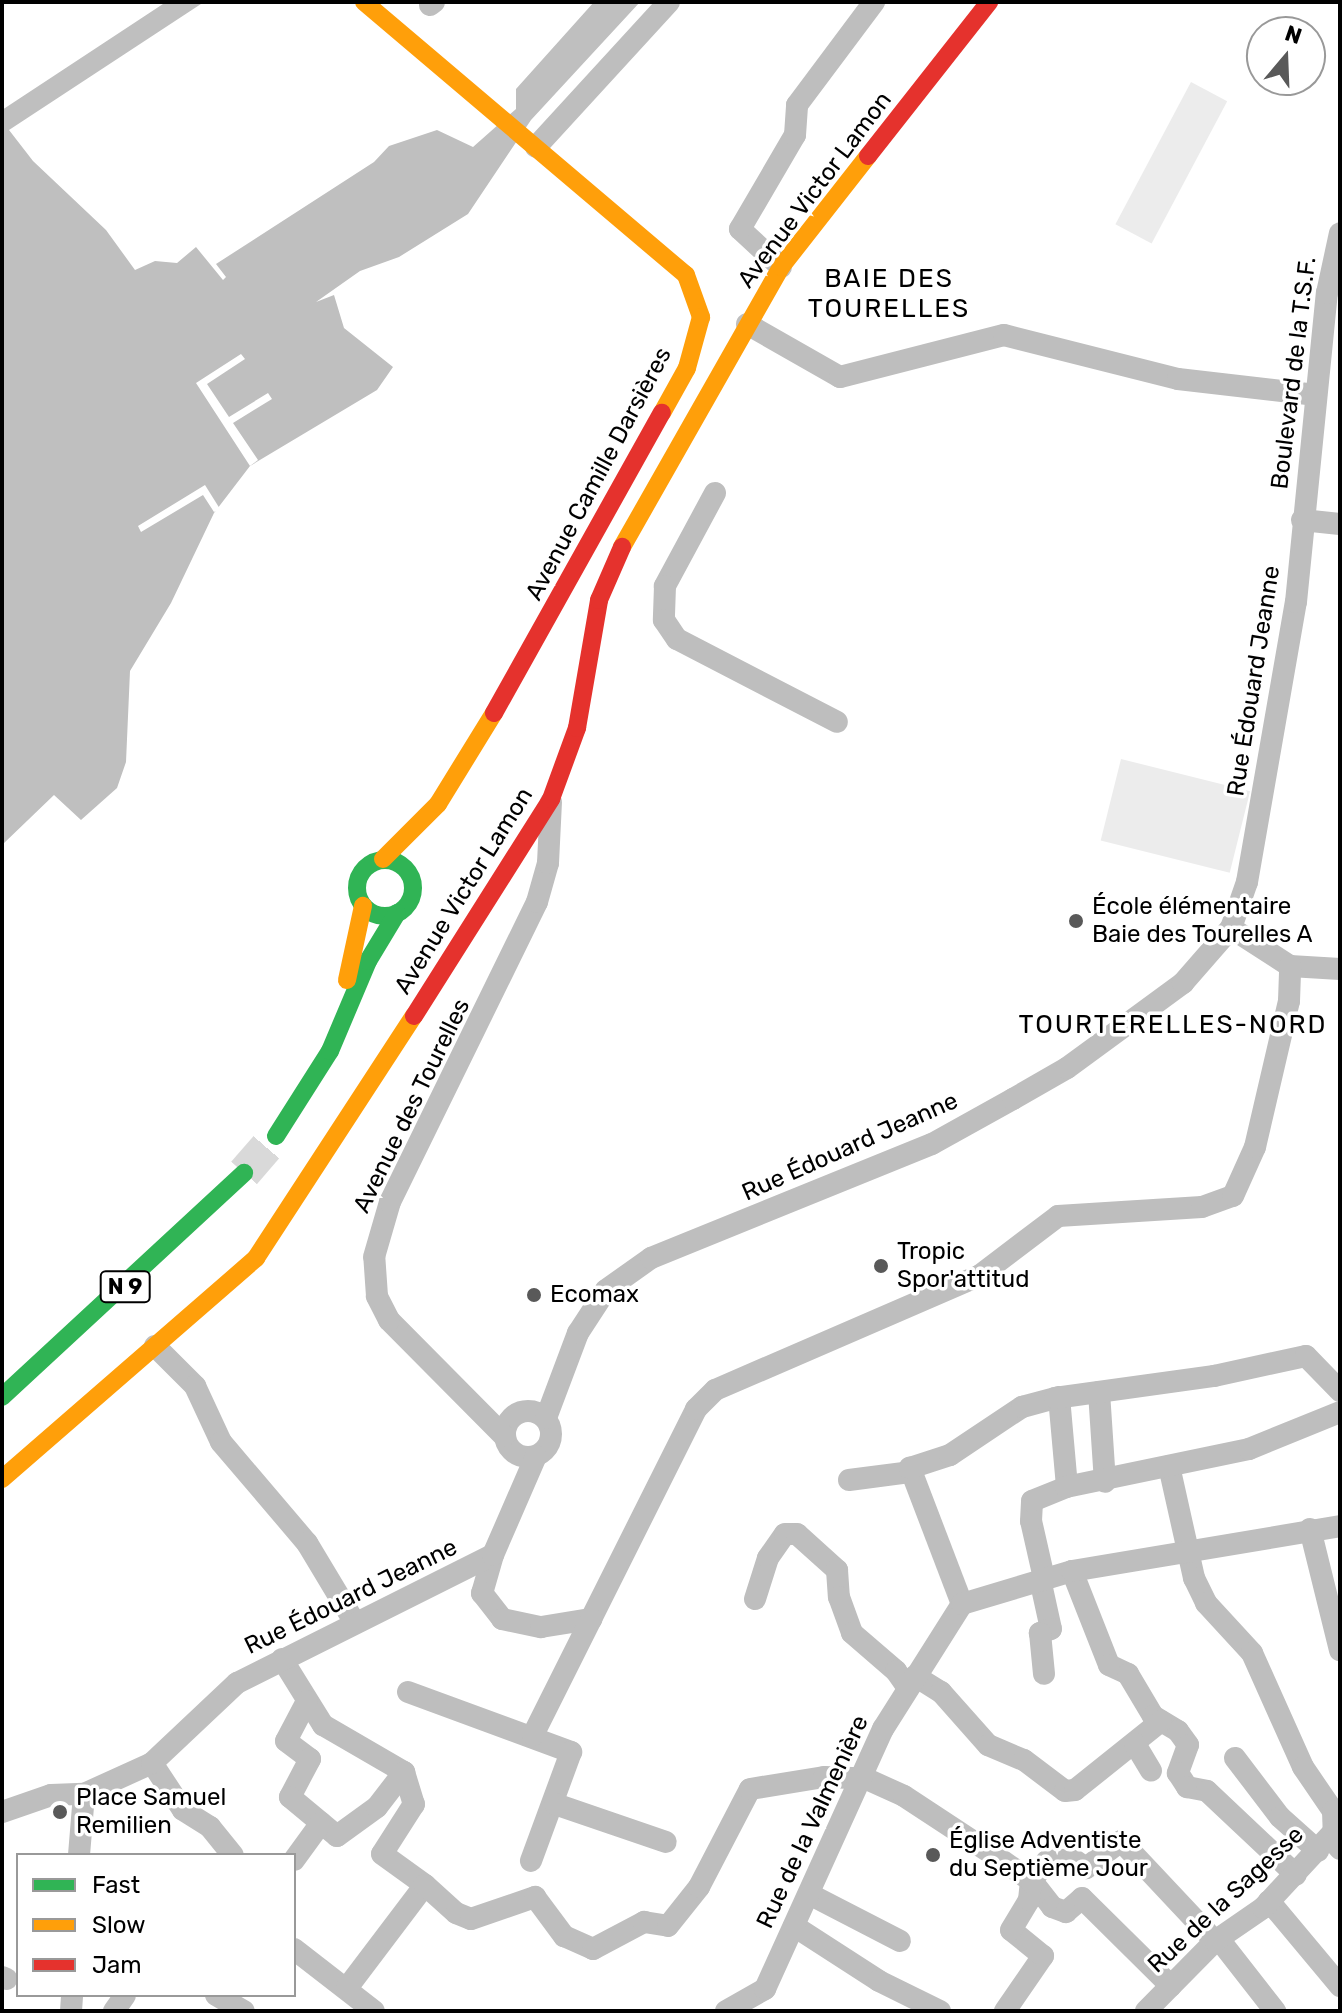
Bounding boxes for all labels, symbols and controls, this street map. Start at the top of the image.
north arrow [1246,16,1326,96]
text: N [1281,19,1305,50]
street label: Avenue Victor Lamon [732,86,898,294]
street label: Boulevard de la T.S.F. [1265,255,1323,491]
district label: BAIE DES TOURELLES [808,263,970,324]
street label: Avenue Camille Darsières [520,343,678,605]
street label: Rue Édouard Jeanne [1222,564,1286,798]
street label: Avenue Victor Lamon [388,782,540,1000]
place label: École élémentaire Baie des Tourelles A [1092,893,1314,949]
marker: École élémentaire Baie des Tourelles A [1067,912,1085,930]
street label: Avenue des Tourelles [347,994,477,1218]
district label: TOURTERELLES-NORD [1019,1009,1327,1041]
street label: Rue Édouard Jeanne [738,1086,962,1208]
place label: Tropic Spor'attitud [897,1238,1030,1294]
marker: Tropic Spor'attitud [872,1257,890,1275]
road number: N 9 [99,1269,151,1305]
place label: Ecomax [550,1281,639,1309]
marker: Ecomax [525,1286,543,1304]
street label: Rue Édouard Jeanne [240,1533,462,1661]
street label: Rue de la Valmenière [751,1711,875,1933]
place label: Place Samuel Remilien [76,1784,226,1840]
marker: Place Samuel Remilien [51,1803,69,1821]
street label: Rue de la Sagesse [1142,1821,1310,1979]
place label: Église Adventiste du Septième Jour [949,1827,1148,1883]
marker: Église Adventiste du Septième Jour [924,1846,942,1864]
legend [16,1853,296,1997]
text: Fast [92,1871,140,1899]
text: Slow [92,1911,145,1939]
text: Jam [92,1951,142,1979]

